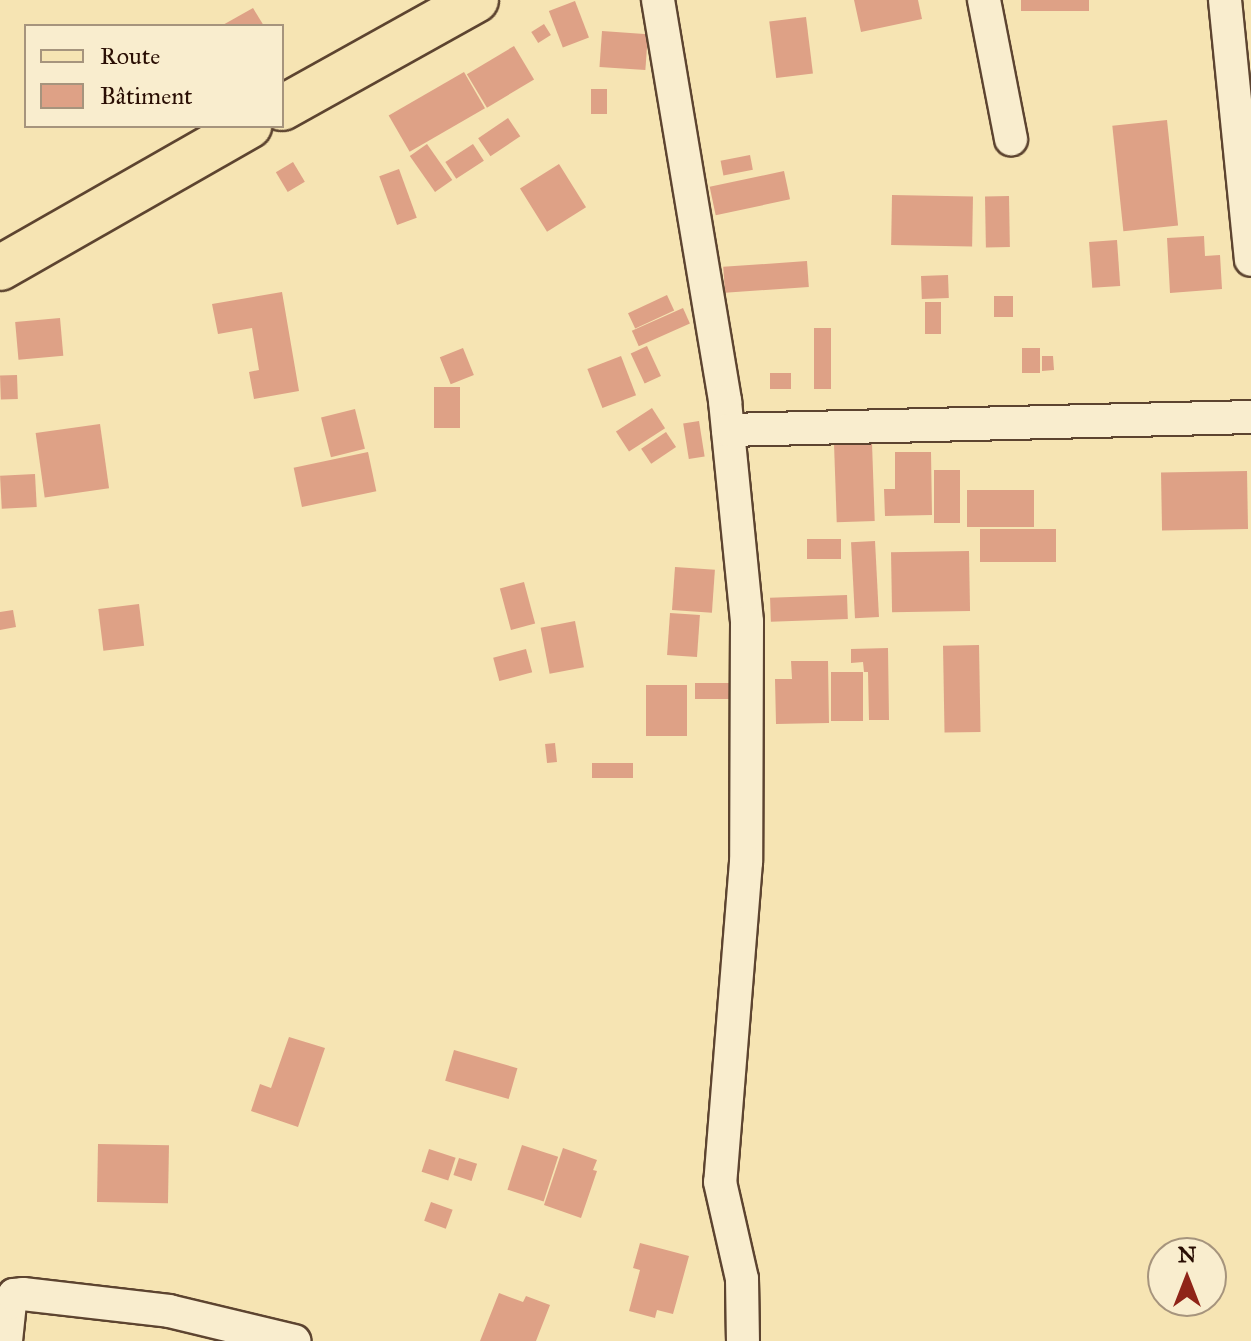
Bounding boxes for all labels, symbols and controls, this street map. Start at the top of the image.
legend [24,24,284,128]
text: Route [100,41,160,71]
text: Bâtiment [100,81,193,111]
north arrow [1147,1237,1227,1317]
text: N [1178,1241,1196,1268]

